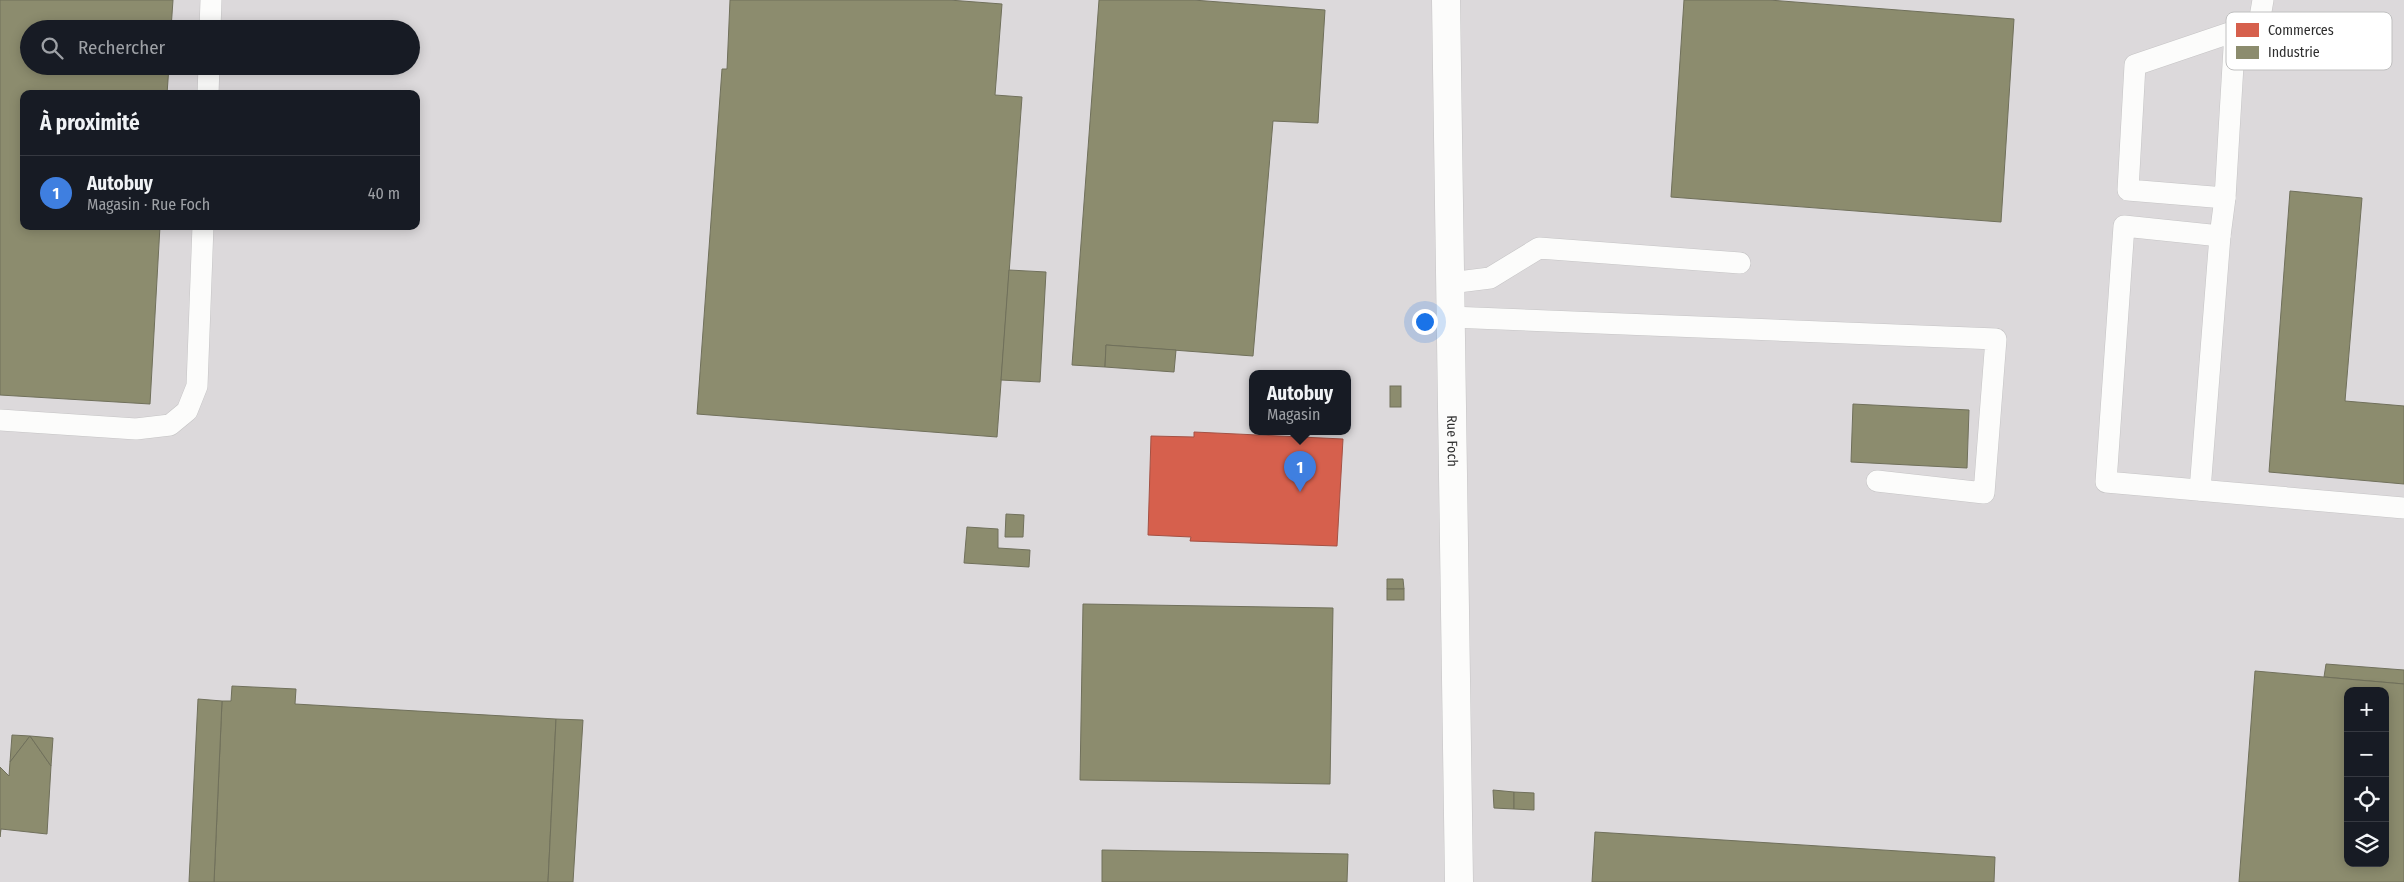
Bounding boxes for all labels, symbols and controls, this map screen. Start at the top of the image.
legend [2226,12,2392,70]
search box [20,20,420,75]
text: Commerces [2268,22,2334,39]
icon: search [38,34,66,62]
text: Rechercher [78,36,165,59]
text: Industrie [2268,44,2320,61]
text: À proximité [40,110,140,136]
text: Autobuy [87,172,153,195]
text: 1 [53,184,59,203]
text: 40 m [368,184,400,203]
text: Magasin · Rue Foch [87,195,210,214]
your location [1412,309,1438,335]
popup [1249,370,1351,435]
text: Autobuy [1267,382,1333,405]
text: Magasin [1267,405,1320,424]
street label: Rue Foch [1443,415,1461,467]
pin: 1 [1284,451,1316,492]
map controls [2344,687,2389,867]
button: + [2344,687,2389,732]
button: − [2344,732,2389,777]
button: locate [2344,777,2389,822]
button: layers [2344,822,2389,867]

